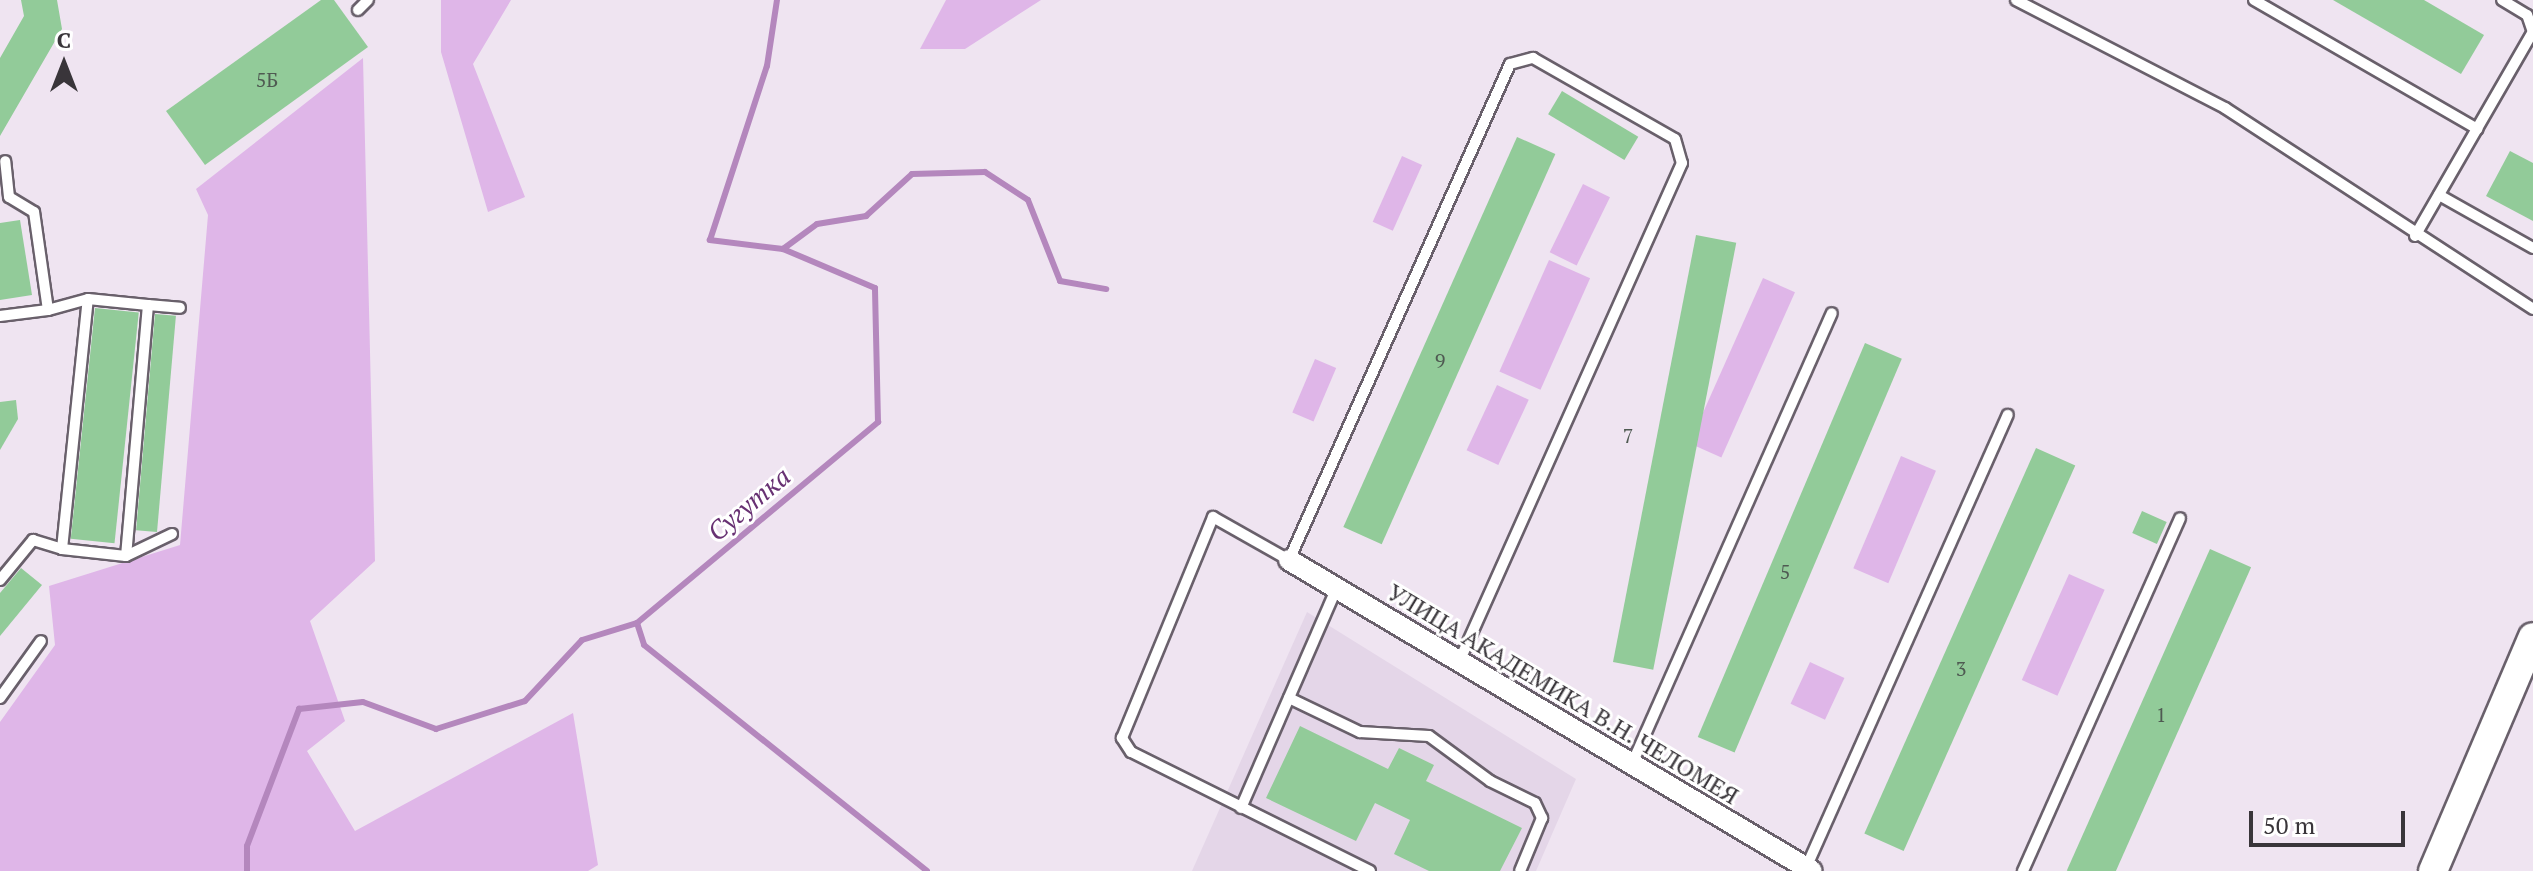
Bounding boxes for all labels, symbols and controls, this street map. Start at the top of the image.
north arrow [24,24,104,104]
text: С [57,25,71,54]
house number: 5Б [256,67,278,91]
house number: 9 [1435,348,1445,372]
house number: 7 [1623,423,1633,447]
water label: Сугутка [701,461,797,547]
house number: 5 [1780,559,1790,583]
street label: УЛИЦА АКАДЕМИКА В.Н. ЧЕЛОМЕЯ [1381,577,1745,811]
house number: 3 [1956,656,1966,680]
house number: 1 [2156,702,2166,726]
scale bar [2253,795,2409,845]
text: 50 m [2263,809,2315,841]

